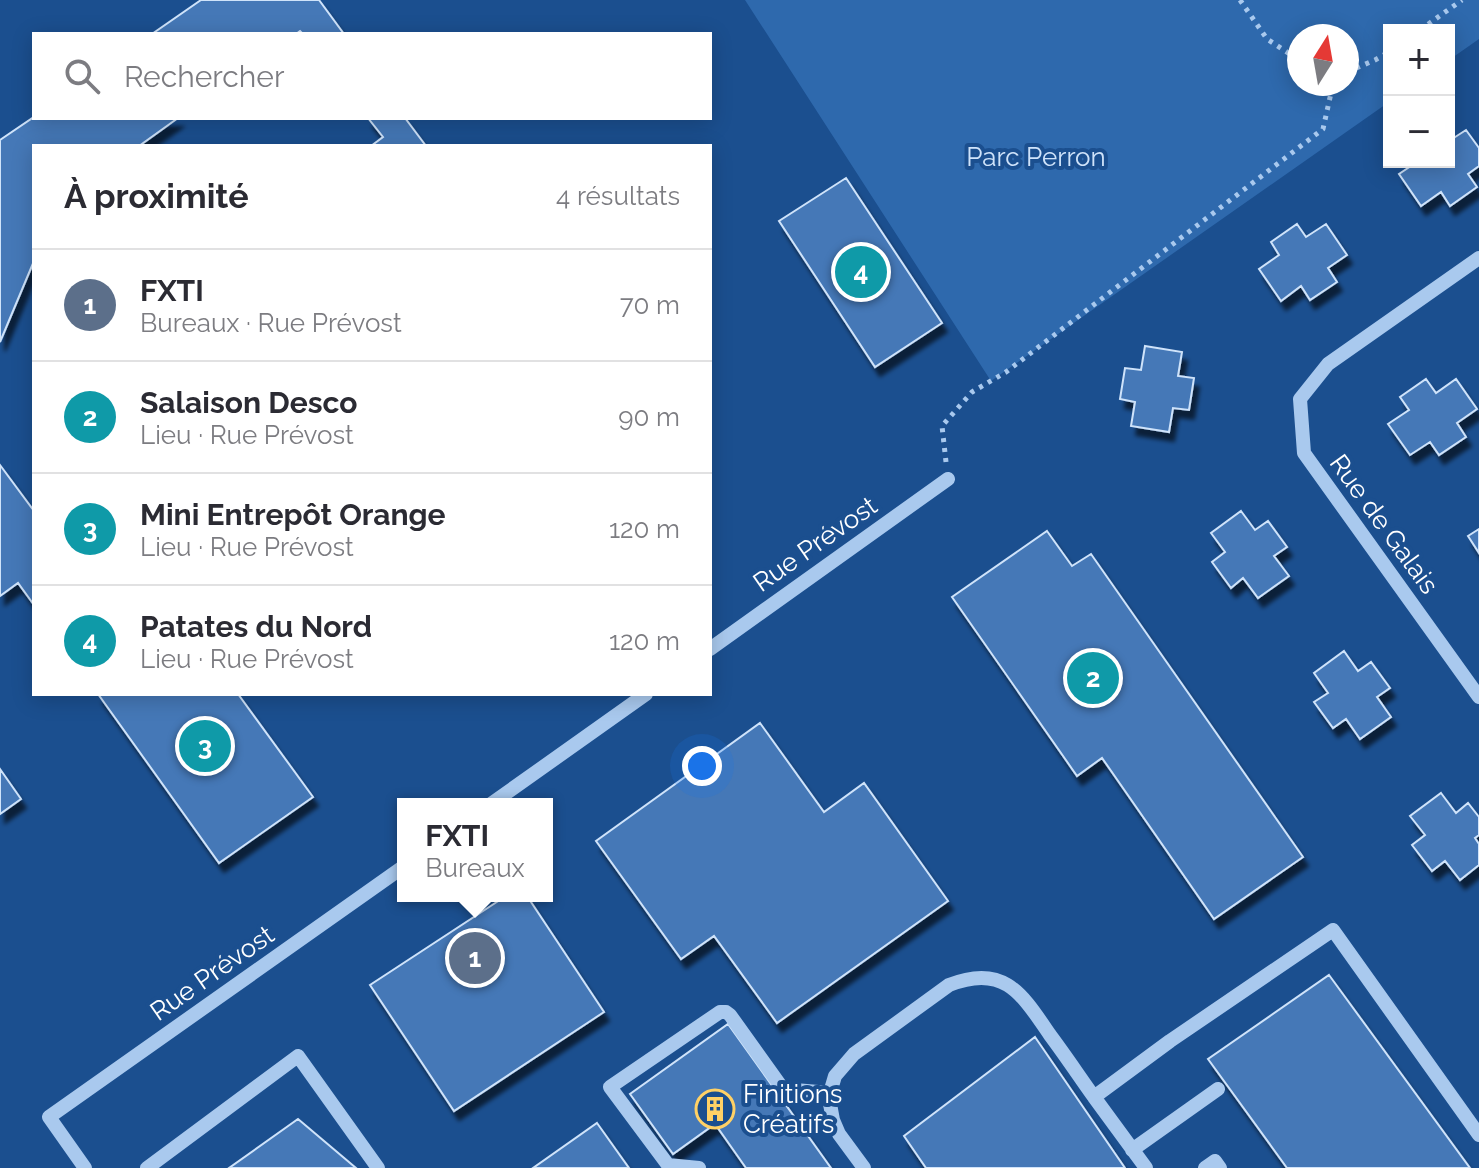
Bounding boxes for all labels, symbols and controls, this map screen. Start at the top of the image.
north arrow [1287,24,1359,96]
map controls [1383,24,1455,168]
button: + [1383,24,1455,96]
search box [32,32,712,120]
icon: search [60,54,104,98]
text: Rechercher [124,59,284,94]
button: − [1383,96,1455,168]
park label: Parc Perron [966,142,1106,172]
text: À proximité [64,176,249,216]
text: 4 résultats [556,181,680,211]
pin: 4 [835,242,887,302]
text: FXTI [140,273,204,308]
text: 1 [84,290,96,320]
text: 70 m [620,290,680,320]
text: Bureaux · Rue Prévost [140,308,402,338]
text: Salaison Desco [140,385,357,420]
text: 2 [83,402,97,432]
text: 90 m [618,402,680,432]
text: Lieu · Rue Prévost [140,420,354,450]
street label: Rue de Galais [1324,449,1444,599]
street label: Rue Prévost [747,490,883,598]
text: Mini Entrepôt Orange [140,497,446,532]
text: 3 [83,514,97,544]
text: 120 m [609,514,680,544]
text: Lieu · Rue Prévost [140,532,354,562]
text: Patates du Nord [140,609,372,644]
text: 4 [83,626,97,656]
text: 120 m [609,626,680,656]
text: Lieu · Rue Prévost [140,644,354,674]
pin: 2 [1067,648,1119,708]
pin: 3 [179,716,231,776]
your location [682,746,722,786]
popup [397,798,553,902]
text: FXTI [425,818,489,853]
text: Bureaux [425,853,525,883]
street label: Rue Prévost [144,919,280,1027]
pin: 1 [449,928,501,988]
place label: Finitions Créatifs [743,1079,842,1139]
building icon: Finitions Créatifs [694,1088,736,1130]

